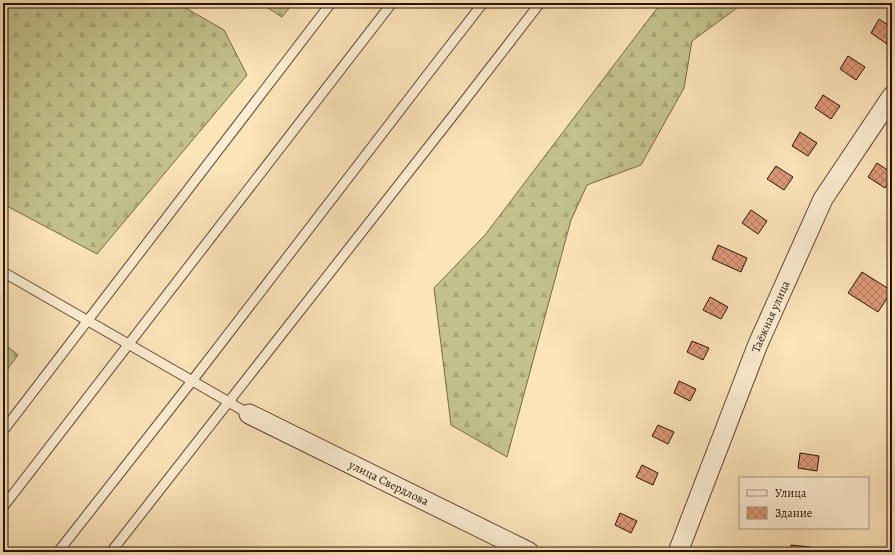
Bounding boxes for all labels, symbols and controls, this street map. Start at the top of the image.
street label: Таёжная улица [748,278,794,355]
street label: улица Свердлова [345,456,432,510]
legend [739,477,869,529]
text: Улица [775,485,807,501]
text: Здание [775,505,812,521]

